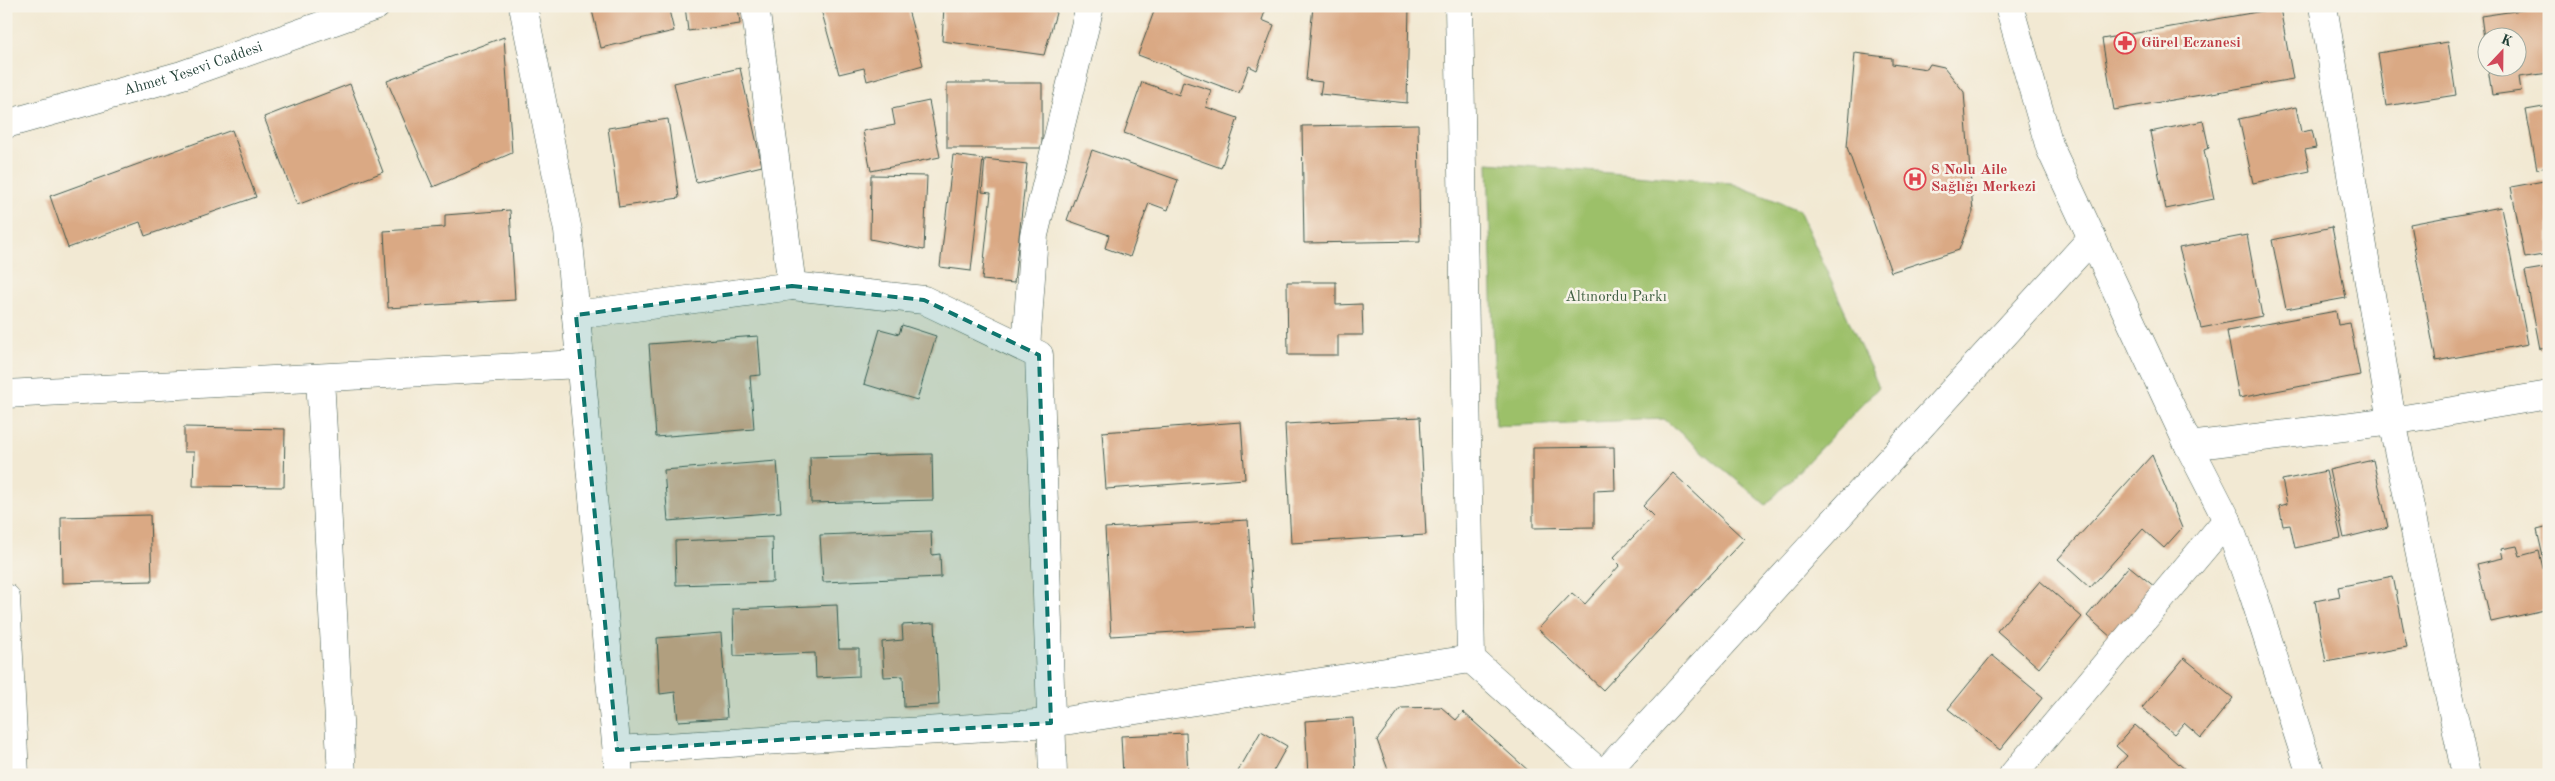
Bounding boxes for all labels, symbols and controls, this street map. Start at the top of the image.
north arrow [2478,28,2528,78]
pharmacy icon: Gürel Eczanesi [2113,31,2137,55]
text: K [2499,32,2514,49]
place label: Gürel Eczanesi [2141,36,2241,51]
street label: Ahmet Yesevi Caddesi [122,40,264,98]
place label: 8 Nolu Aile Sağlığı Merkezi [1931,163,2036,195]
hospital icon: 8 Nolu Aile Sağlığı Merkezi [1903,167,1927,191]
park label: Altınordu Parkı [1565,290,1667,305]

